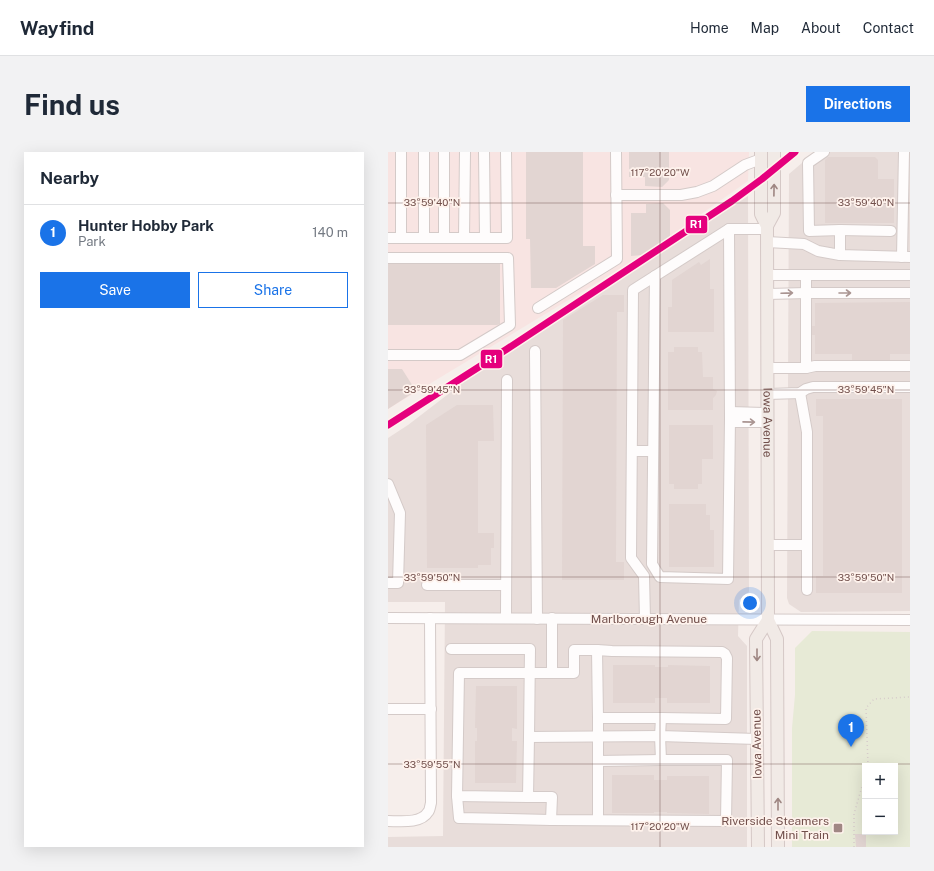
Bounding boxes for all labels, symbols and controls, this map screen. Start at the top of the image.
text: Wayfind [20,17,94,39]
text: Home [690,20,729,36]
text: Map [751,20,779,36]
text: About [801,20,841,36]
text: Contact [863,20,914,36]
button: Directions [806,86,910,122]
text: Find us [24,88,120,121]
text: 117°20'20"W [630,166,690,178]
text: Nearby [40,168,99,188]
one-way arrow [771,184,778,197]
text: 33°59'40"N [404,196,460,208]
text: 33°59'40"N [838,196,894,208]
line badge: R1 [685,215,708,234]
text: Hunter Hobby Park [78,217,214,234]
text: R1 [690,218,702,230]
text: 1 [50,225,56,240]
text: 140 m [312,225,348,240]
text: Park [78,234,106,249]
button: Save [40,272,190,308]
button: Share [198,272,348,308]
one-way arrow [780,289,793,297]
one-way arrow [838,289,851,297]
line badge: R1 [480,349,503,369]
text: R1 [485,353,497,365]
text: 33°59'45"N [404,383,460,395]
text: 33°59'45"N [838,383,894,395]
street label: Iowa Avenue [760,388,775,458]
one-way arrow [742,418,755,426]
text: 33°59'50"N [404,571,460,583]
text: 33°59'50"N [838,571,894,583]
your location [740,593,760,613]
street label: Marlborough Avenue [591,612,707,626]
one-way arrow [753,648,760,661]
street label: Iowa Avenue [749,709,765,779]
pin: 1 [838,714,864,747]
text: 33°59'55"N [404,758,460,770]
map controls [862,763,898,835]
button: + [862,763,898,799]
one-way arrow [774,798,782,811]
button: − [862,799,898,835]
place label: Riverside Steamers Mini Train [721,814,829,842]
text: 117°20'20"W [630,820,690,832]
marker: Riverside Steamers Mini Train [832,822,844,834]

